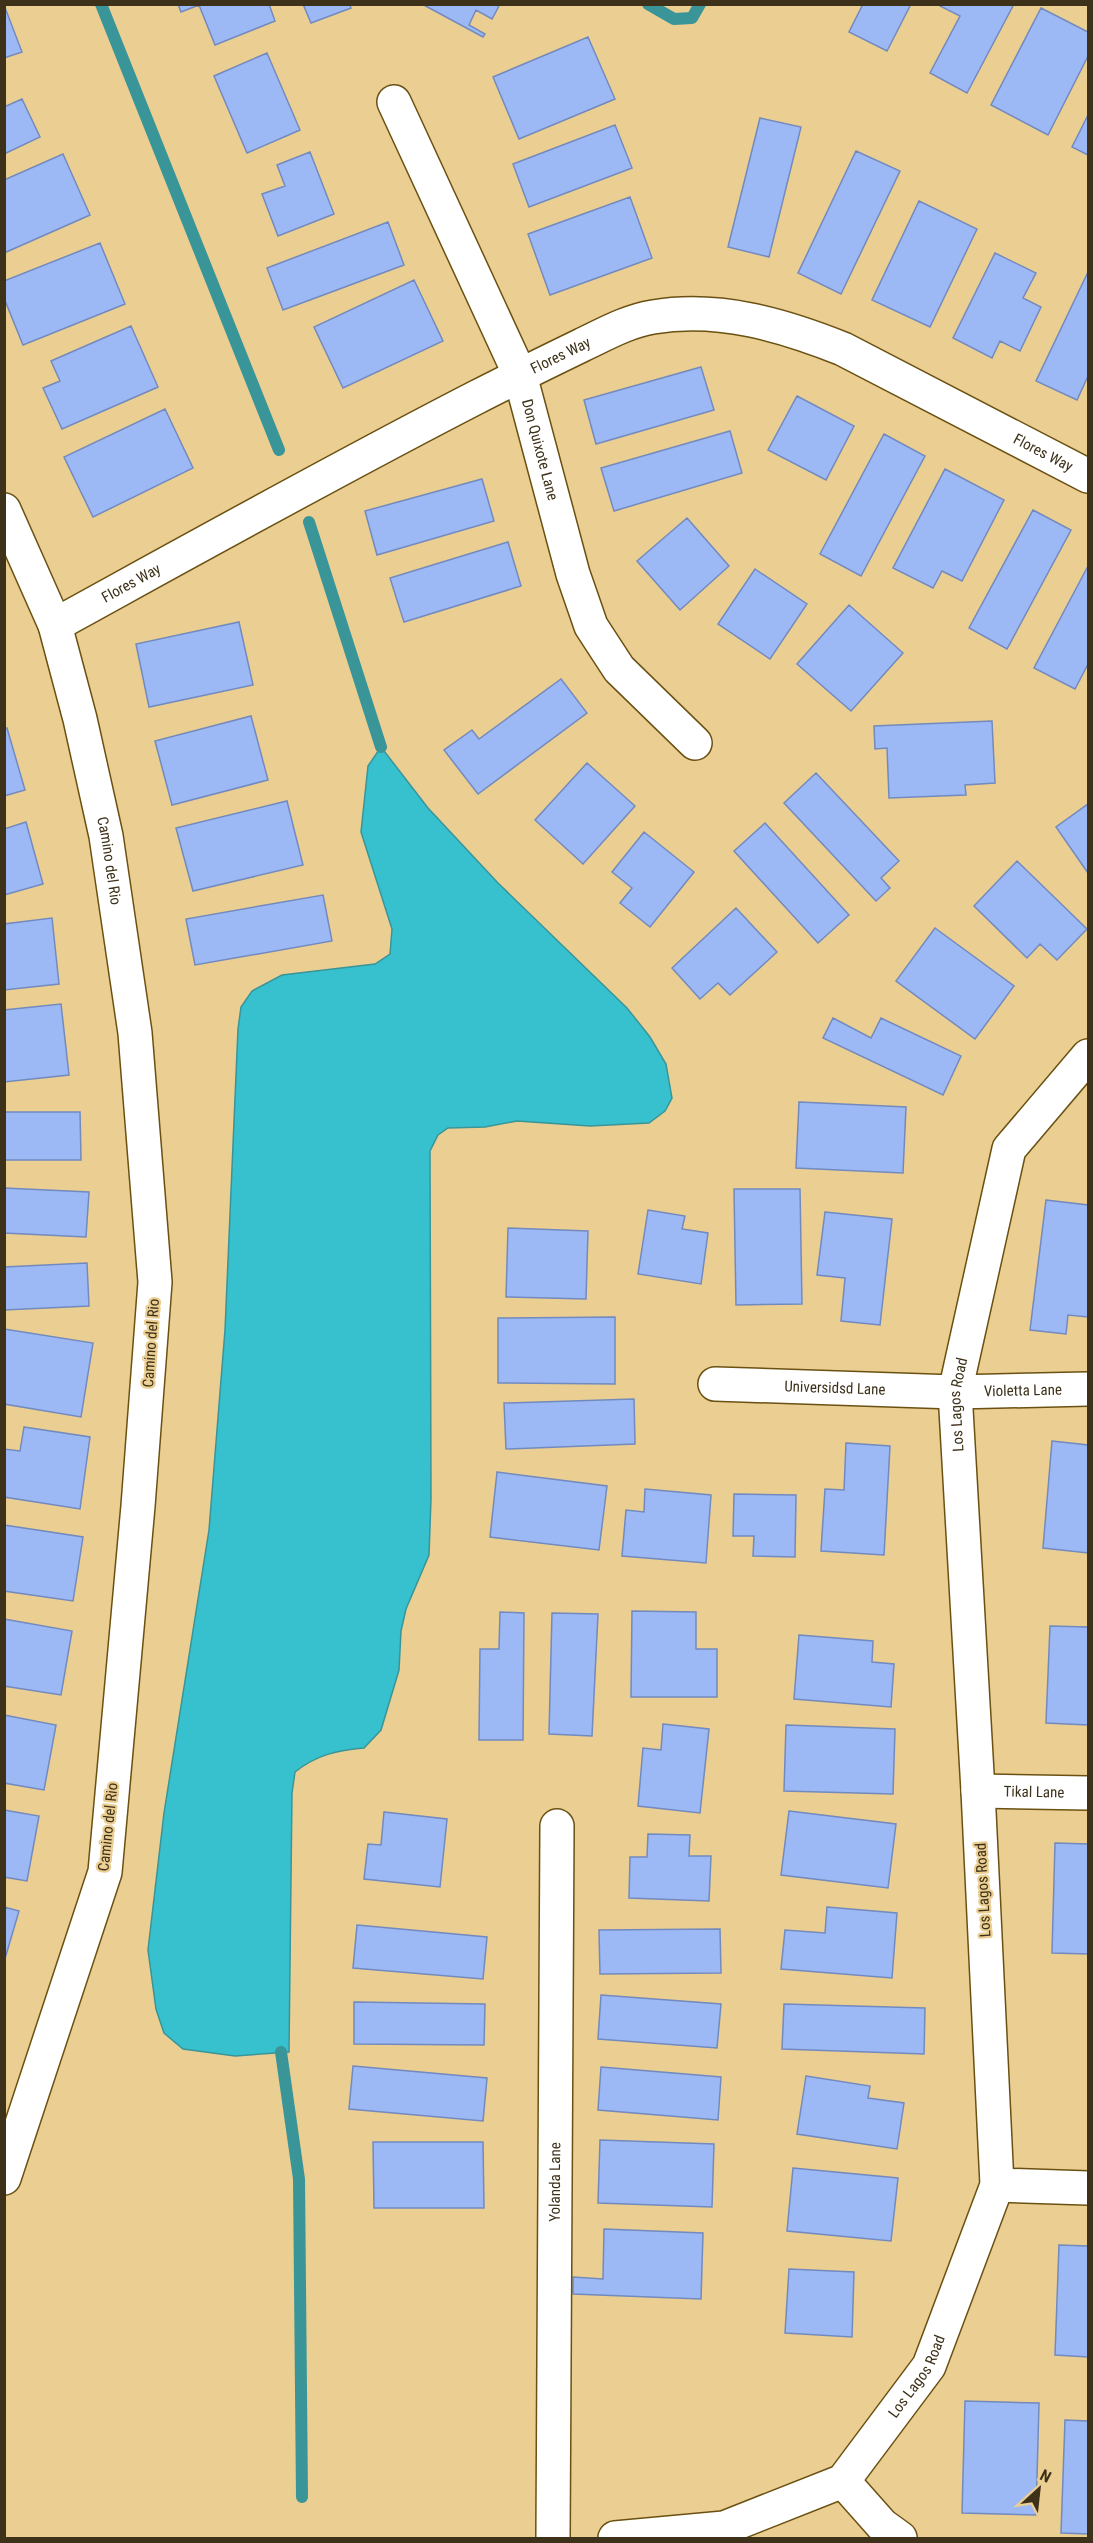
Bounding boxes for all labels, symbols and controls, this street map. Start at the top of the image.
street label: Flores Way [528,333,593,378]
street label: Don Quixote Lane [518,397,562,502]
street label: Flores Way [1010,430,1076,476]
street label: Flores Way [99,560,164,606]
street label: Camino del Rio [93,815,125,906]
street label: Camino del Rio [139,1298,163,1388]
street label: Los Lagos Road [946,1356,971,1452]
street label: Universidsd Lane [784,1377,886,1399]
street label: Violetta Lane [984,1381,1062,1400]
street label: Camino del Rio [94,1782,122,1872]
street label: Tikal Lane [1003,1782,1065,1802]
street label: Los Lagos Road [972,1842,994,1938]
street label: Yolanda Lane [546,2142,564,2222]
street label: Los Lagos Road [884,2333,949,2421]
north arrow [1009,2459,1069,2519]
text: N [1037,2465,1054,2487]

